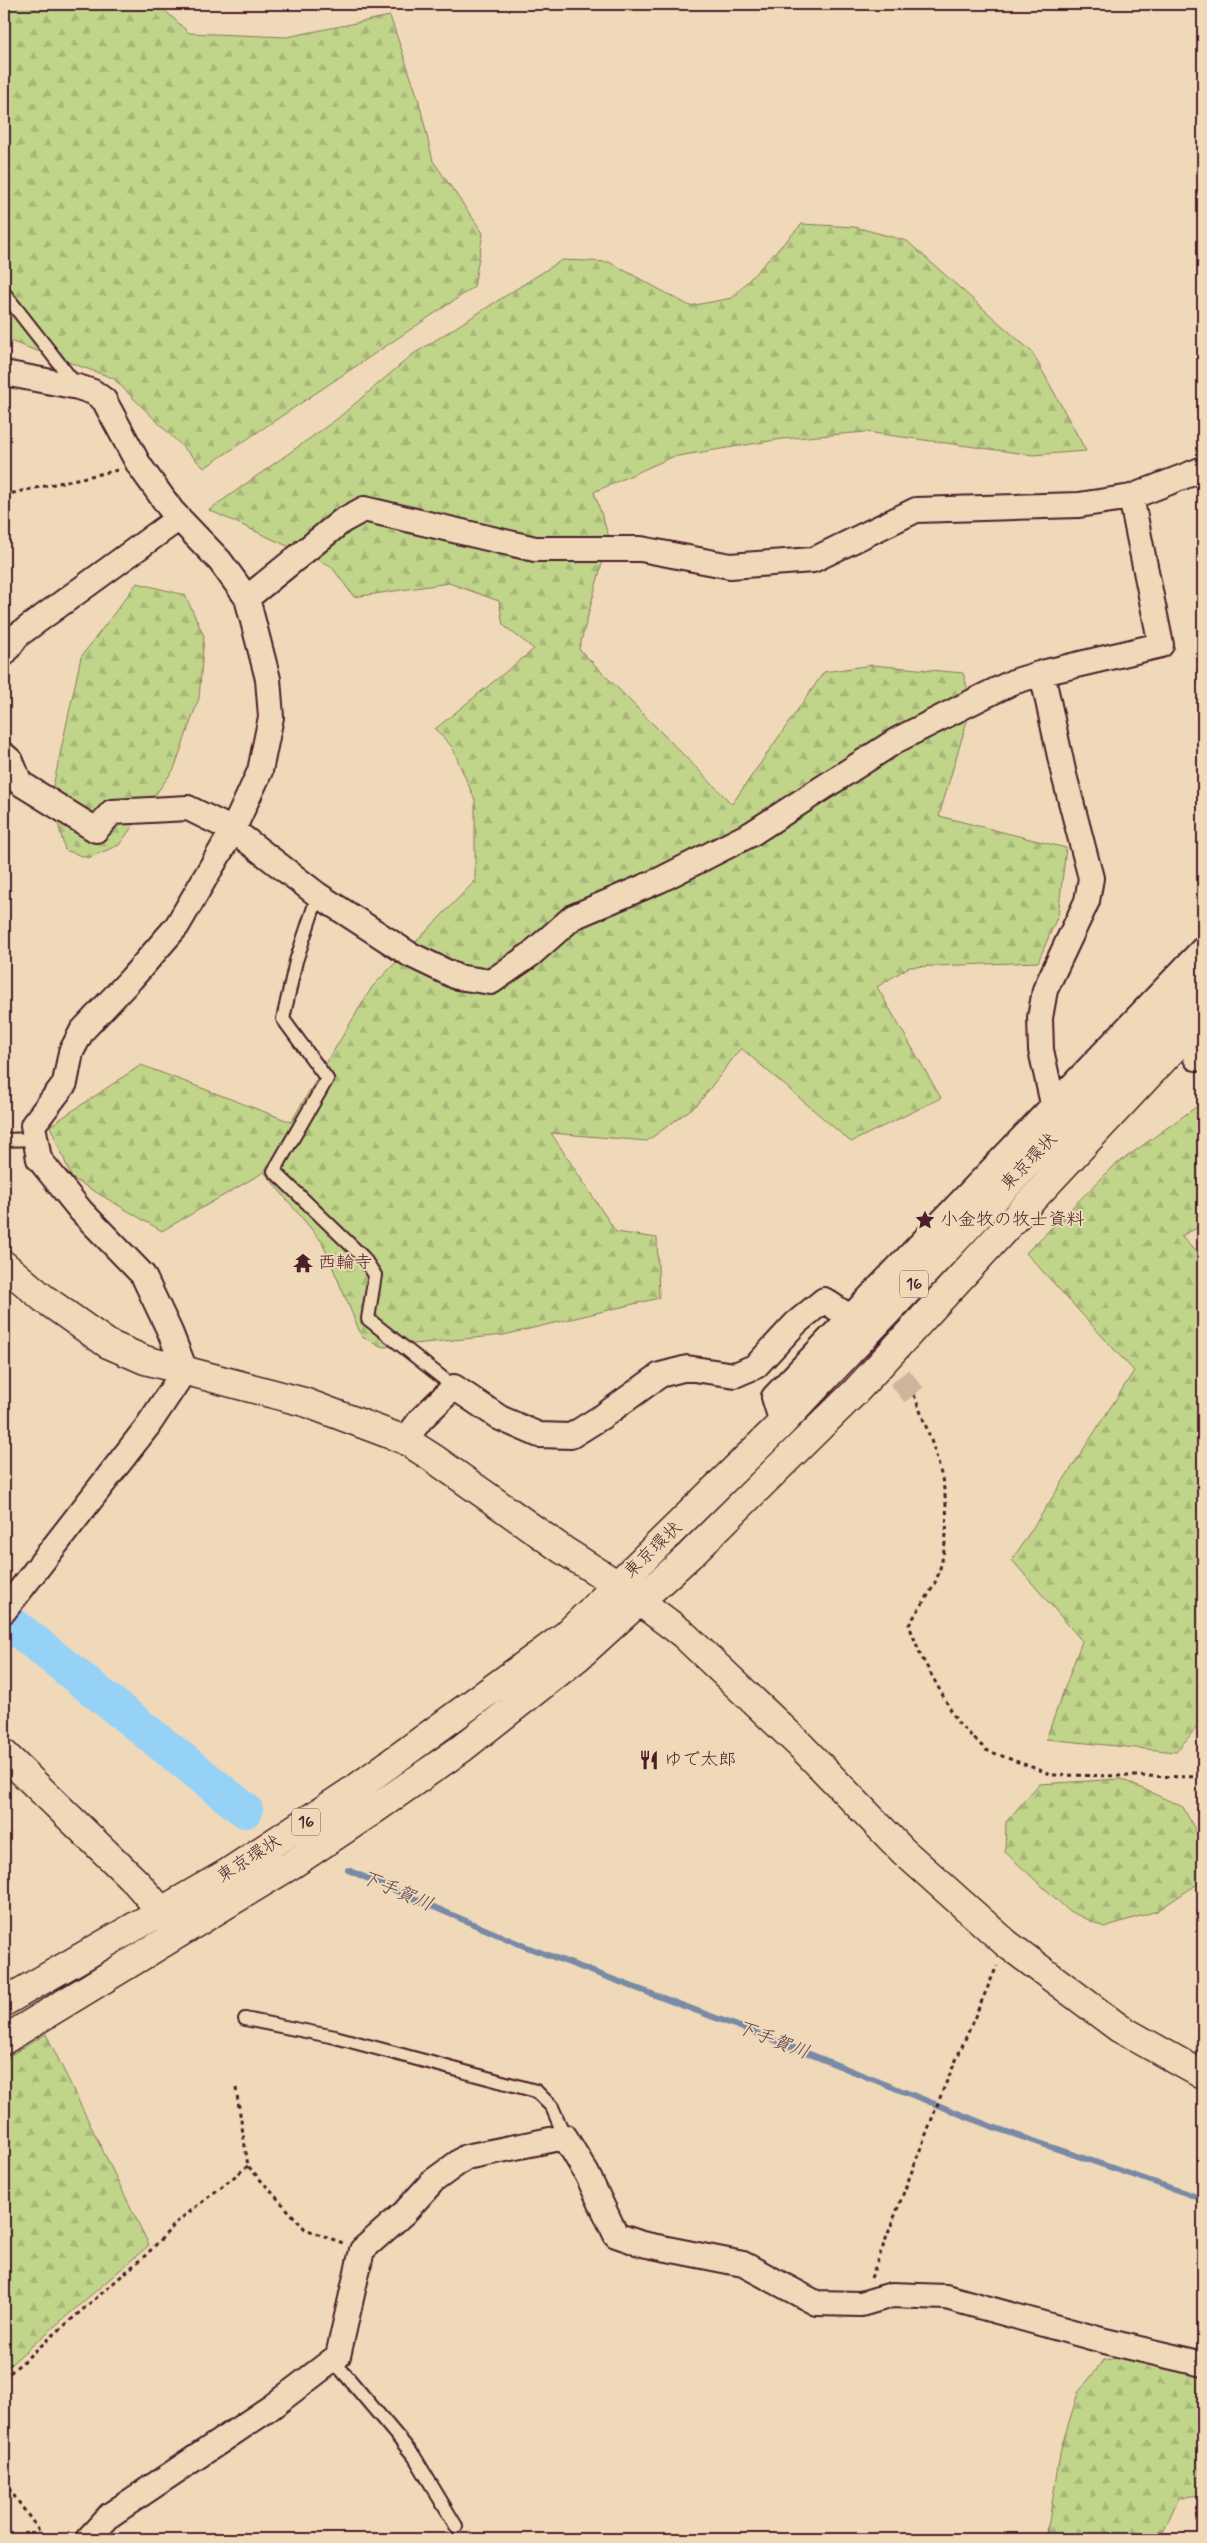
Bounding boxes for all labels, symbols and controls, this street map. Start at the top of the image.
street label: 東京環状 [995,1128,1063,1196]
place label: 小金牧の牧士資料 [940,1208,1085,1232]
place icon: 小金牧の牧士資料 [914,1209,936,1231]
place label: 西輪寺 [318,1251,372,1275]
temple icon: 西輪寺 [292,1252,314,1274]
road number: 16 [900,1270,928,1298]
street label: 東京環状 [619,1516,687,1584]
place label: ゆで太郎 [664,1748,736,1772]
restaurant icon: ゆで太郎 [638,1749,660,1771]
road number: 16 [292,1808,320,1835]
street label: 東京環状 [212,1829,286,1889]
water label: 下手賀川 [357,1865,437,1917]
water label: 下手賀川 [733,2015,813,2065]

